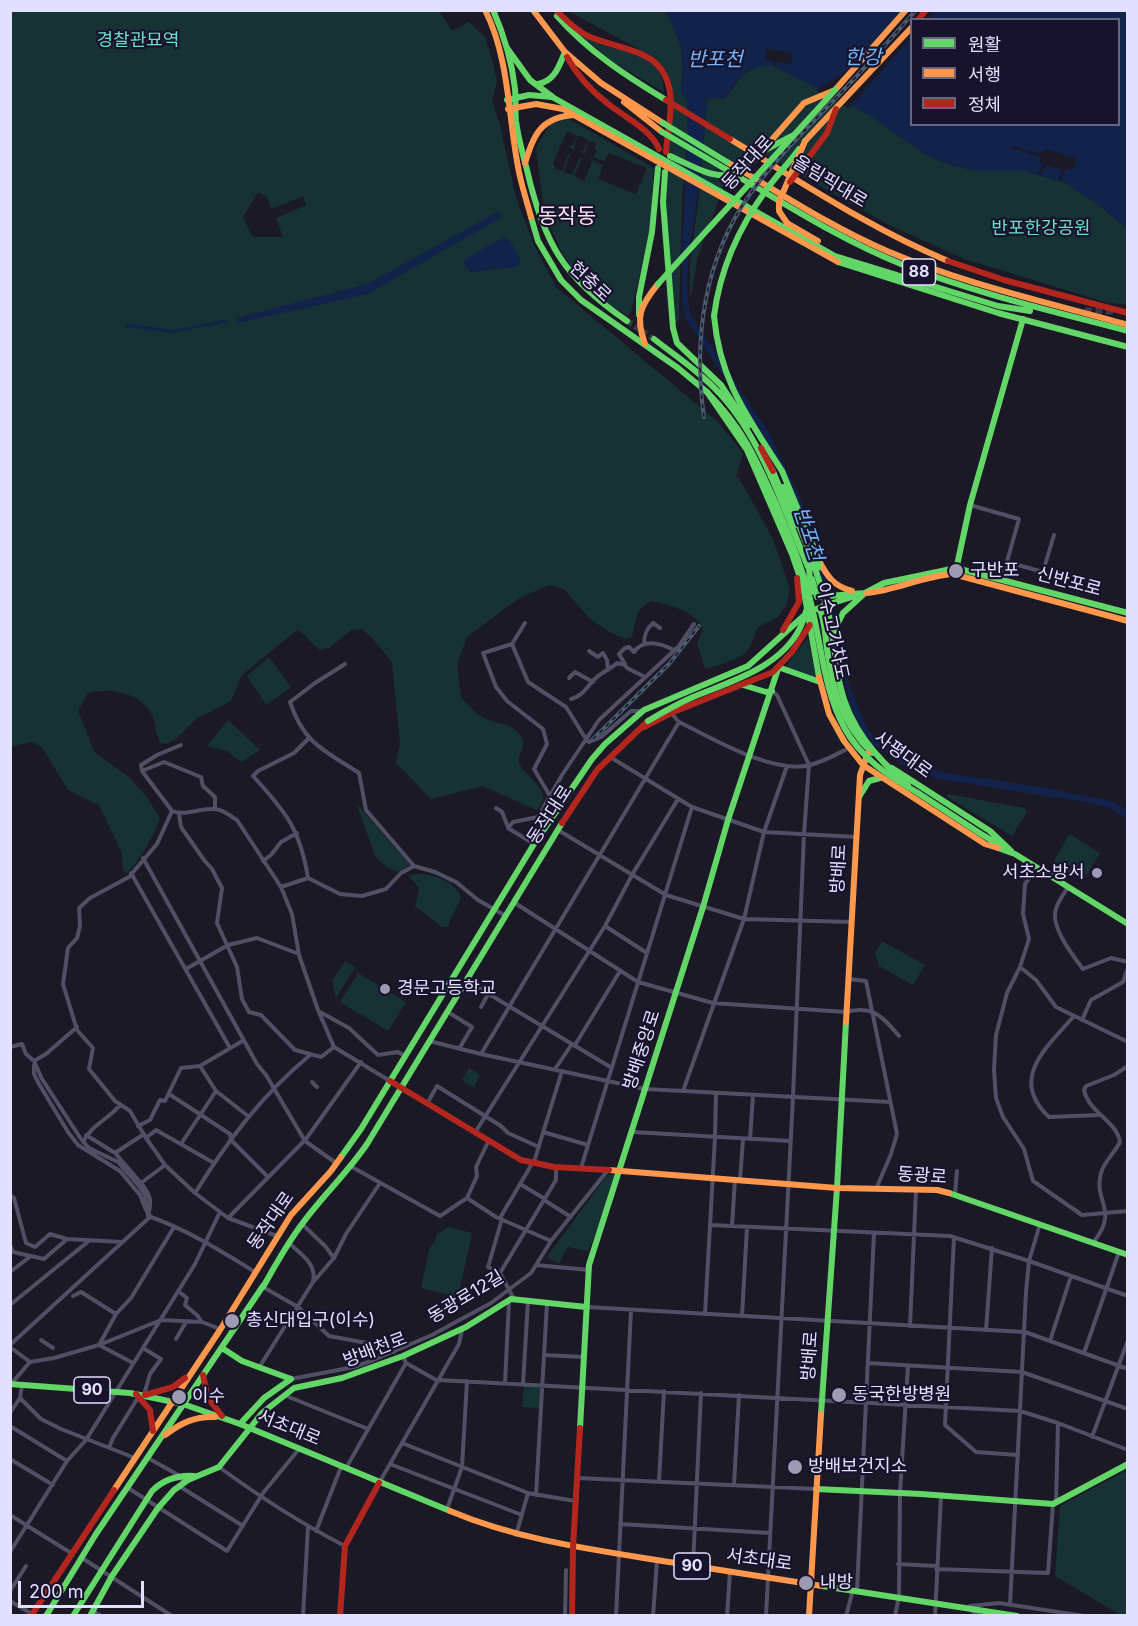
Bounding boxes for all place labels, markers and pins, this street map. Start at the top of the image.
place label: 구반포 [970,560,1020,582]
marker: 구반포 [947,562,965,580]
place label: 서초소방서 [1002,862,1085,884]
marker: 서초소방서 [1090,866,1104,880]
place label: 경문고등학교 [397,978,496,1000]
marker: 경문고등학교 [378,982,392,996]
place label: 총신대입구(이수) [246,1310,375,1332]
marker: 총신대입구(이수) [223,1312,241,1330]
place label: 동국한방병원 [852,1384,951,1406]
place label: 이수 [192,1386,225,1408]
marker: 동국한방병원 [830,1386,848,1404]
marker: 이수 [170,1388,188,1406]
place label: 방배보건지소 [808,1456,907,1478]
marker: 방배보건지소 [786,1458,804,1476]
place label: 내방 [820,1572,853,1594]
marker: 내방 [797,1574,815,1592]

